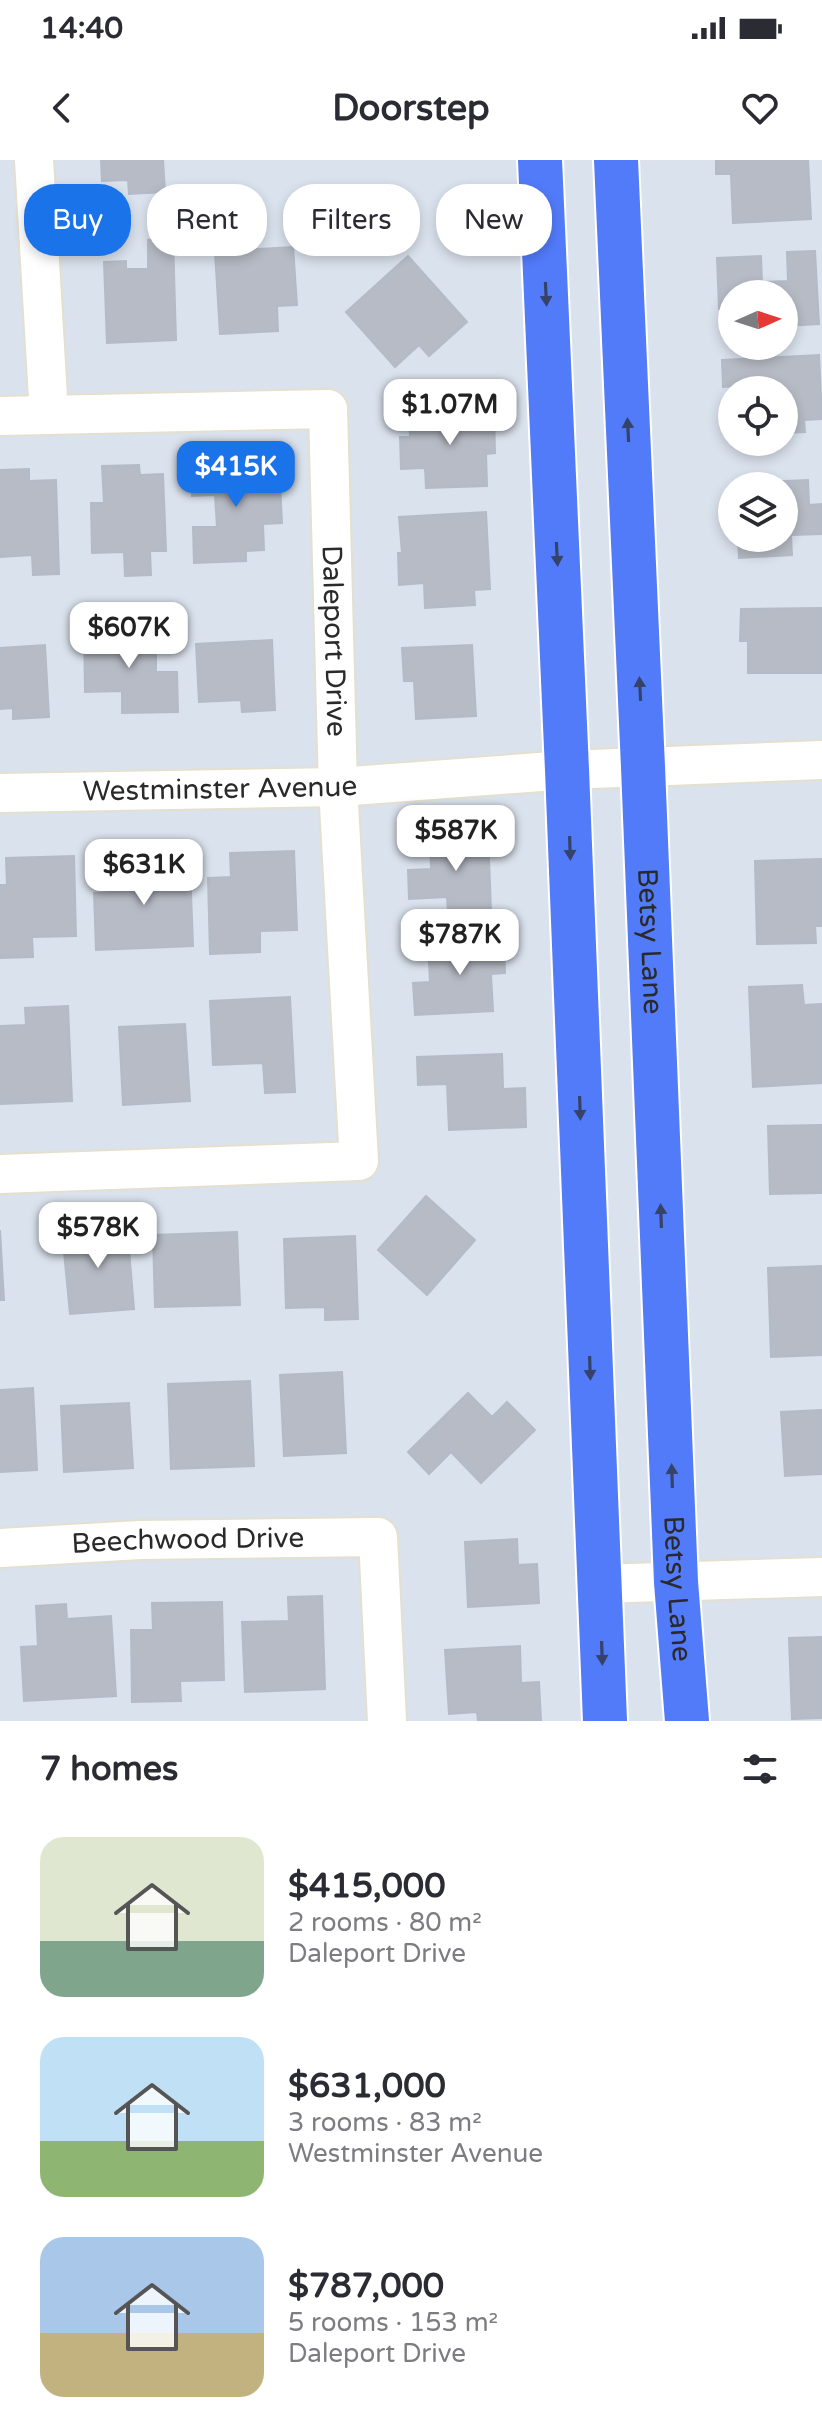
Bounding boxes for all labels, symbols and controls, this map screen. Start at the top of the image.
text: 14:40 [40,10,123,47]
icon: back [40,86,84,130]
icon: heart [738,86,782,130]
text: Doorstep [332,87,490,130]
chip: Buy [24,184,131,256]
chip: Rent [147,184,267,256]
chip: Filters [283,184,420,256]
chip: New [436,184,552,256]
north arrow [718,280,798,360]
map controls [718,280,798,552]
one-way arrow [539,282,552,307]
button: locate [718,376,798,456]
pin: $1.07M [385,379,515,447]
text: $1.07M [402,389,498,420]
one-way arrow [621,417,634,442]
pin: $415K [180,441,292,509]
text: $415K [195,451,277,482]
button: layers [718,472,798,552]
one-way arrow [551,542,564,567]
street label: Daleport Drive [315,545,354,737]
pin: $607K [73,602,185,670]
text: $607K [88,612,170,643]
one-way arrow [633,676,646,701]
street label: Westminster Avenue [82,769,359,809]
pin: $587K [400,805,512,873]
text: $587K [415,815,497,846]
one-way arrow [564,836,577,861]
pin: $631K [88,839,200,907]
text: $631K [103,849,185,880]
street label: Betsy Lane [630,867,670,1015]
pin: $787K [404,909,516,977]
text: $787K [419,919,501,950]
one-way arrow [574,1096,587,1121]
pin: $578K [42,1202,154,1270]
one-way arrow [655,1203,668,1228]
text: $578K [57,1212,139,1243]
one-way arrow [584,1356,597,1381]
one-way arrow [665,1463,678,1488]
street label: Betsy Lane [656,1515,699,1663]
street label: Beechwood Drive [71,1521,304,1561]
one-way arrow [595,1641,608,1666]
icon: filters [738,1747,782,1791]
text: 7 homes [40,1749,178,1790]
text: $415,000 [288,1866,446,1907]
icon: home [104,1869,200,1965]
text: 2 rooms · 80 m² [288,1907,482,1938]
text: Daleport Drive [288,1938,466,1969]
text: $631,000 [288,2066,446,2107]
icon: home [104,2069,200,2165]
text: 3 rooms · 83 m² [288,2107,482,2138]
text: Westminster Avenue [288,2138,543,2169]
text: $787,000 [288,2266,444,2307]
icon: home [104,2269,200,2365]
text: 5 rooms · 153 m² [288,2307,498,2338]
text: Daleport Drive [288,2338,466,2369]

